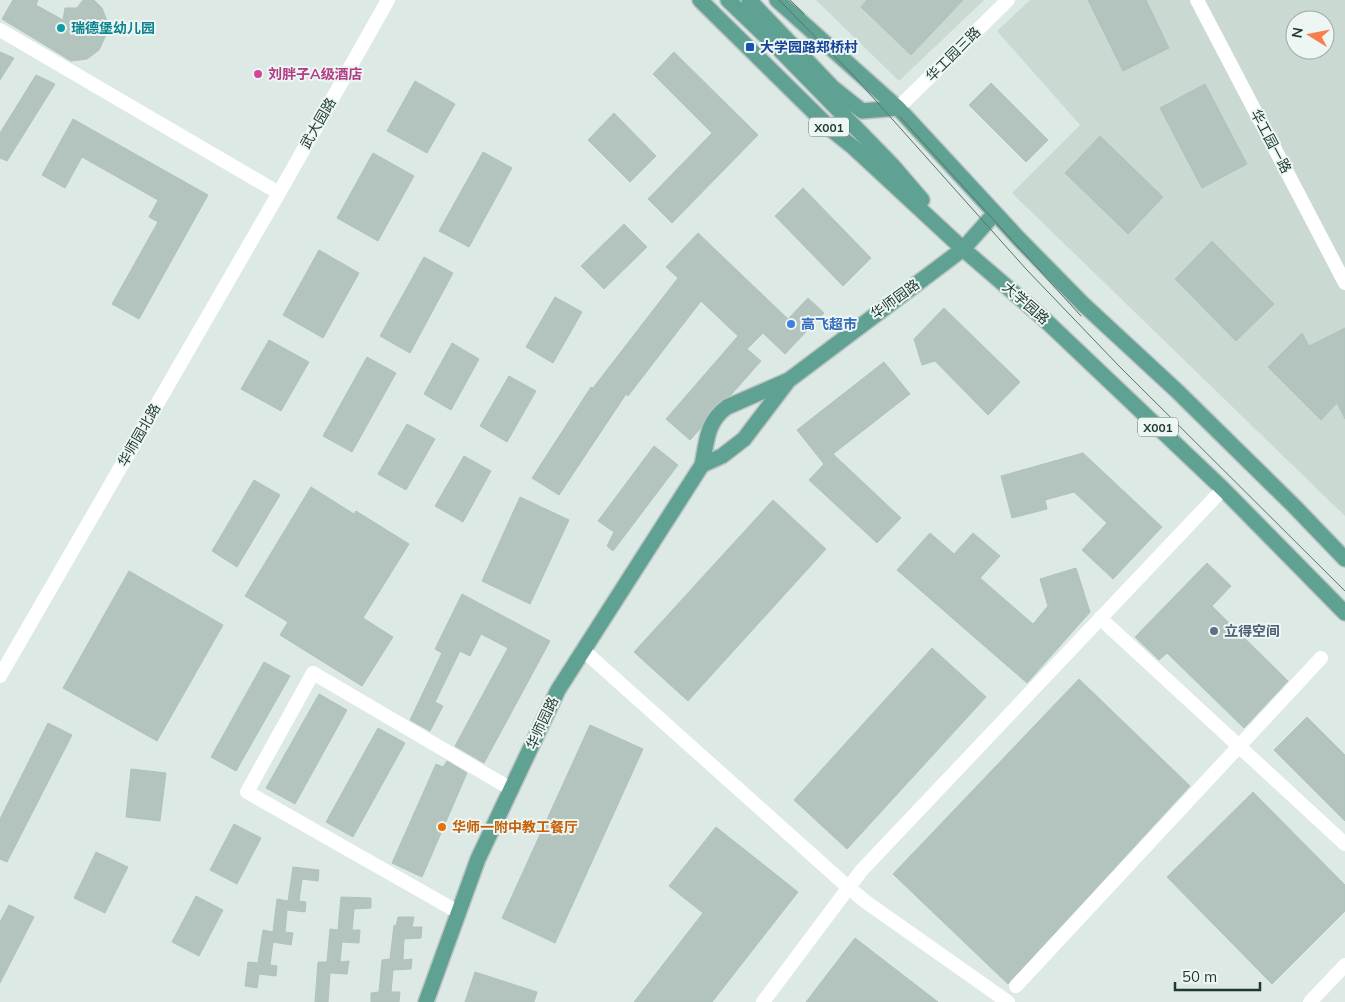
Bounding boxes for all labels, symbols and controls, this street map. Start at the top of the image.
north arrow [1285,10,1335,60]
place label: 瑞德堡幼儿园 [71,19,155,37]
marker: 瑞德堡幼儿园 [55,22,67,34]
street label: 华工园三路 [922,23,984,85]
text: N [1287,26,1307,40]
place label: 大学园路郑桥村 [760,38,858,56]
marker: 大学园路郑桥村 [744,41,756,53]
place label: 刘胖子A级酒店 [268,65,363,83]
marker: 刘胖子A级酒店 [252,68,264,80]
street label: 武大园路 [296,94,340,152]
street label: 华工园一路 [1247,106,1295,176]
road number: X001 [809,118,849,136]
street label: 华师园路 [867,275,923,323]
street label: 大学园路 [999,278,1053,328]
place label: 高飞超市 [801,315,857,333]
marker: 高飞超市 [785,318,797,330]
street label: 华师园北路 [114,400,164,470]
road number: X001 [1138,418,1178,437]
place label: 立得空间 [1224,622,1280,640]
marker: 立得空间 [1208,625,1220,637]
street label: 华师园路 [522,694,562,752]
place label: 华师一附中教工餐厅 [452,818,578,836]
marker: 华师一附中教工餐厅 [436,821,448,833]
scale bar [1175,960,1260,992]
text: 50 m [1182,967,1217,986]

